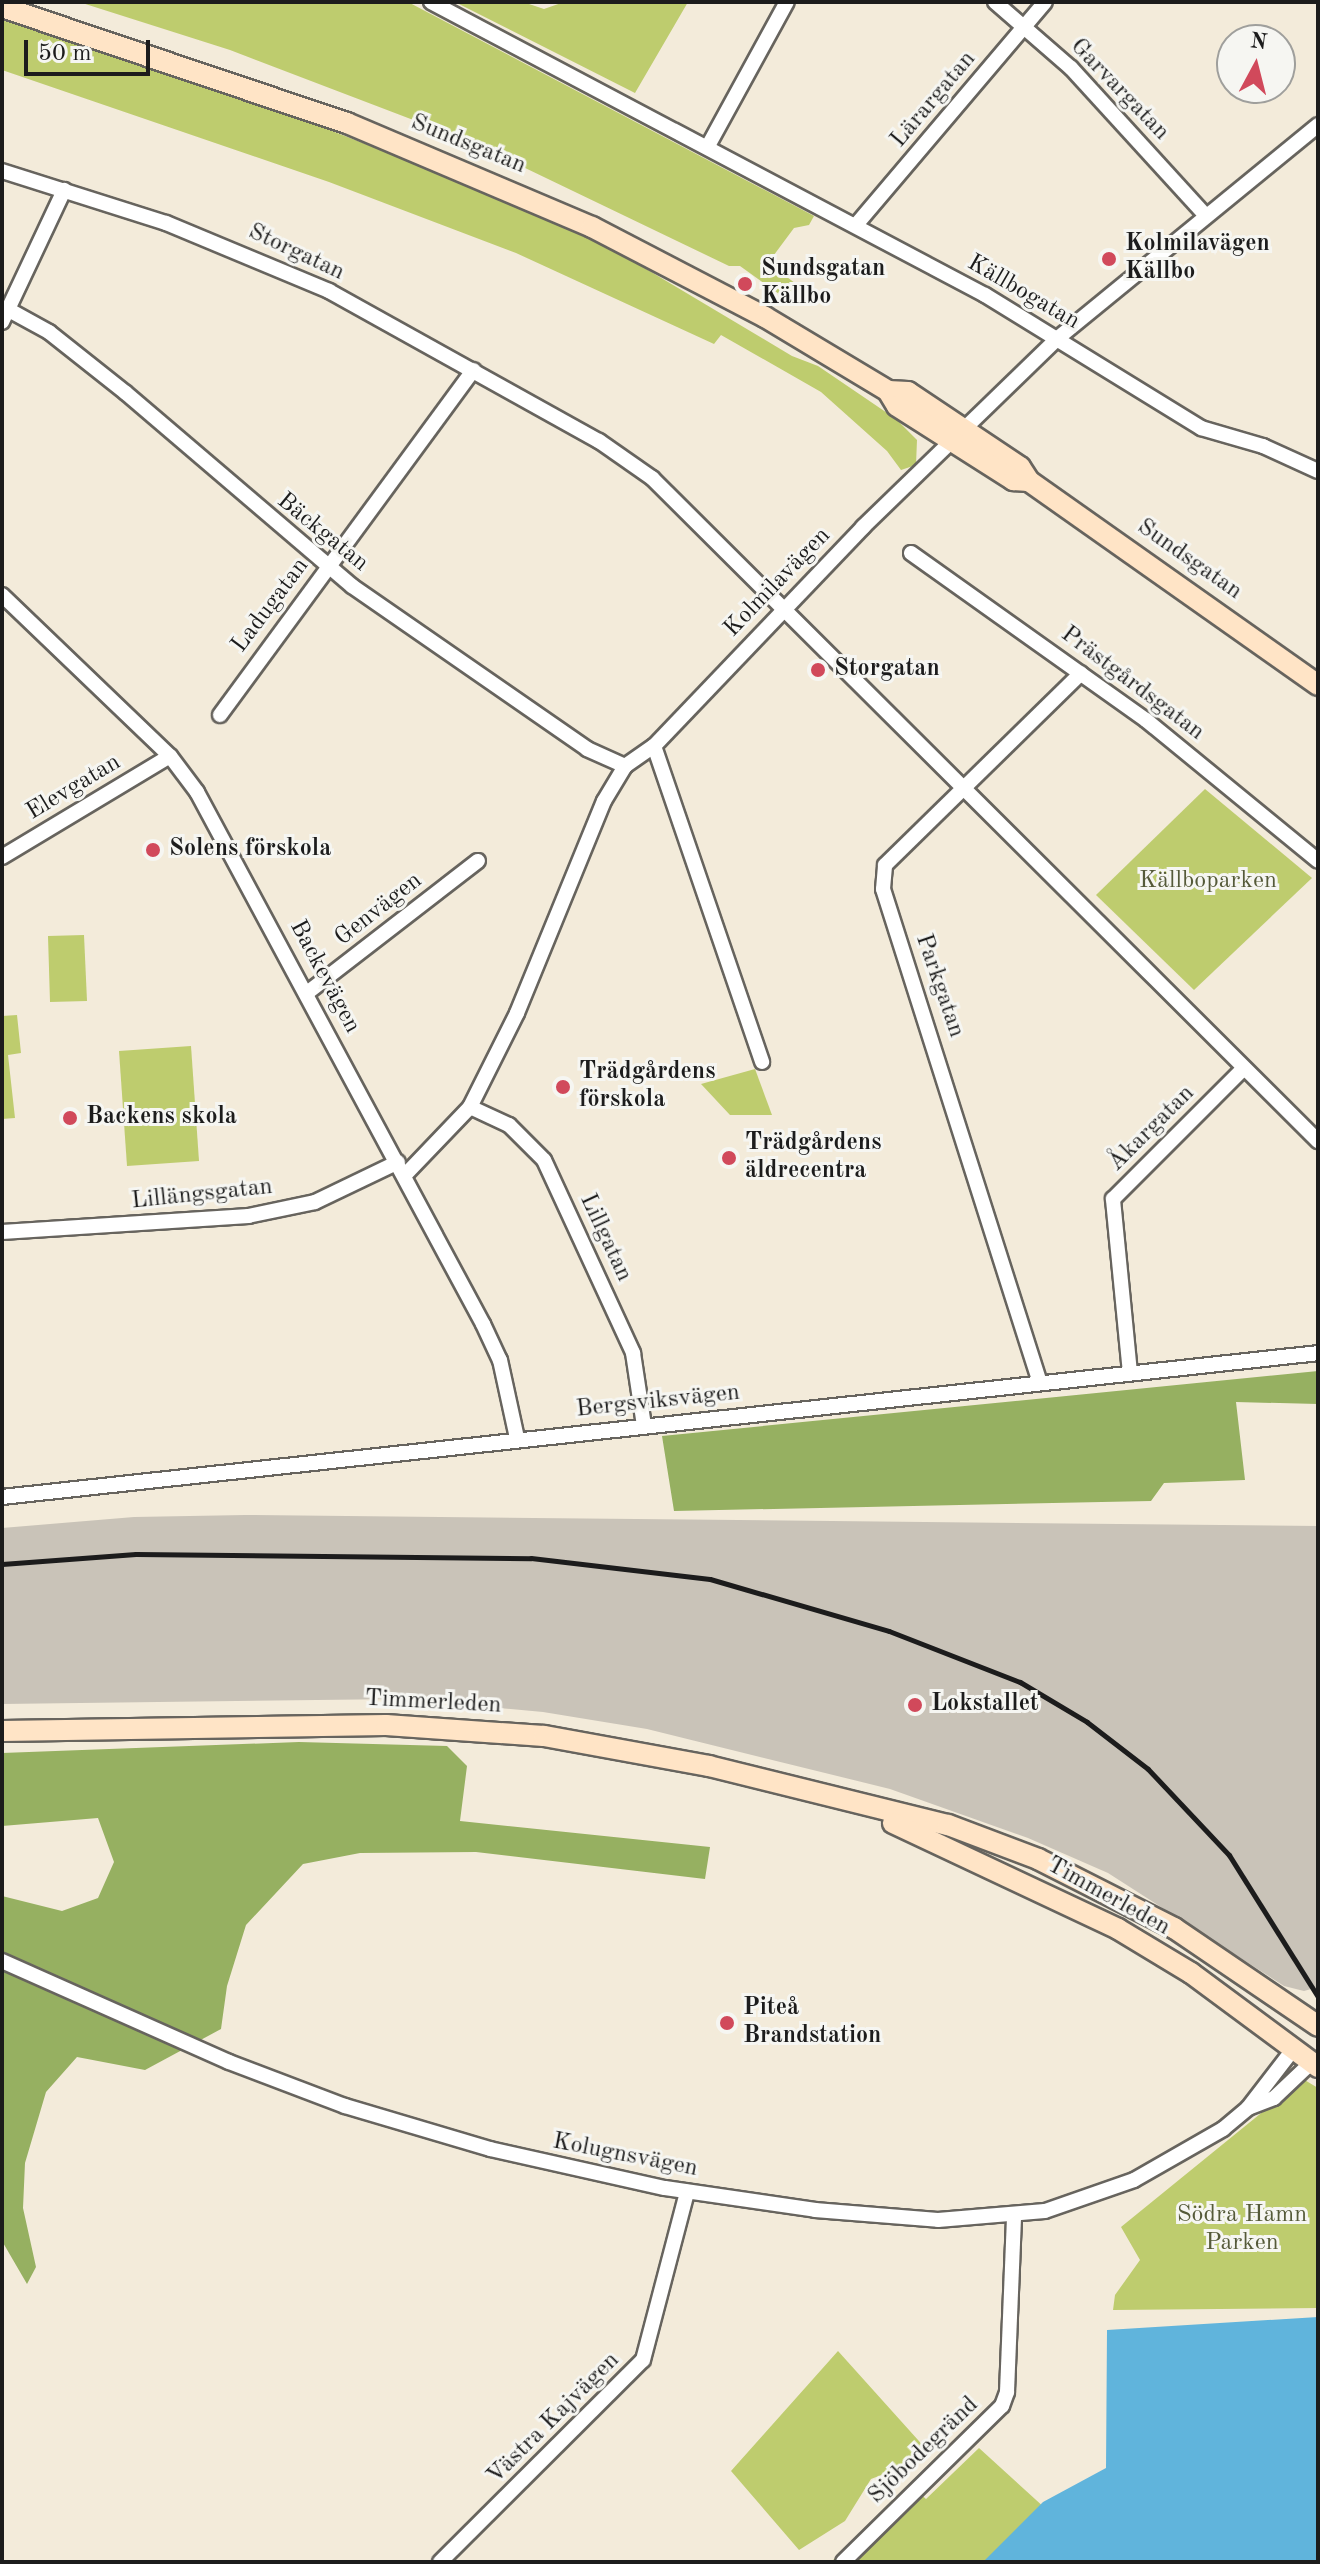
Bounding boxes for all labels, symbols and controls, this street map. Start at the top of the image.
scale bar [28,24,154,74]
north arrow [1216,24,1296,104]
text: N [1249,30,1268,54]
street label: Garvargatan [1063,33,1175,147]
text: 50 m [38,42,92,66]
street label: Lärargatan [885,46,983,154]
street label: Sundsgatan [406,109,530,181]
street label: Storgatan [243,218,349,288]
place label: Kolmilavägen Källbo [1125,231,1270,287]
street label: Källbogatan [962,249,1084,337]
marker: Kolmilavägen Källbo [1100,250,1118,268]
place label: Sundsgatan Källbo [761,256,885,312]
marker: Sundsgatan Källbo [736,275,754,293]
street label: Bäckgatan [270,487,374,579]
street label: Sundsgatan [1131,513,1247,607]
street label: Kolmilavägen [719,522,837,644]
street label: Ladugatan [226,553,316,659]
street label: Prästgårdsgatan [1054,621,1210,747]
place label: Storgatan [834,656,940,684]
marker: Storgatan [809,661,827,679]
street label: Elevgatan [22,749,126,827]
place label: Solens förskola [169,836,331,864]
marker: Solens förskola [144,841,162,859]
street label: Genvägen [330,867,428,953]
park label: Källboparken [1139,868,1277,896]
street label: Backevägen [282,916,366,1038]
street label: Parkgatan [908,931,970,1041]
place label: Trädgårdens förskola [579,1059,716,1115]
marker: Trädgårdens förskola [554,1078,572,1096]
street label: Åkargatan [1103,1080,1201,1178]
place label: Backens skola [86,1104,237,1132]
marker: Backens skola [61,1109,79,1127]
place label: Trädgårdens äldrecentra [745,1130,882,1186]
marker: Trädgårdens äldrecentra [720,1149,738,1167]
street label: Lillängsgatan [130,1173,274,1217]
street label: Lillgatan [572,1190,638,1286]
street label: Bergsviksvägen [575,1379,741,1425]
street label: Timmerleden [364,1685,502,1721]
place label: Lokstallet [931,1691,1039,1719]
marker: Lokstallet [906,1696,924,1714]
street label: Timmerleden [1041,1851,1175,1943]
place label: Piteå Brandstation [743,1995,881,2051]
marker: Piteå Brandstation [718,2014,736,2032]
street label: Kolugnsvägen [550,2128,700,2184]
park label: Södra Hamn Parken [1177,2202,1307,2258]
street label: Västra Kajvägen [482,2347,626,2491]
street label: Sjöbodegränd [863,2391,985,2511]

